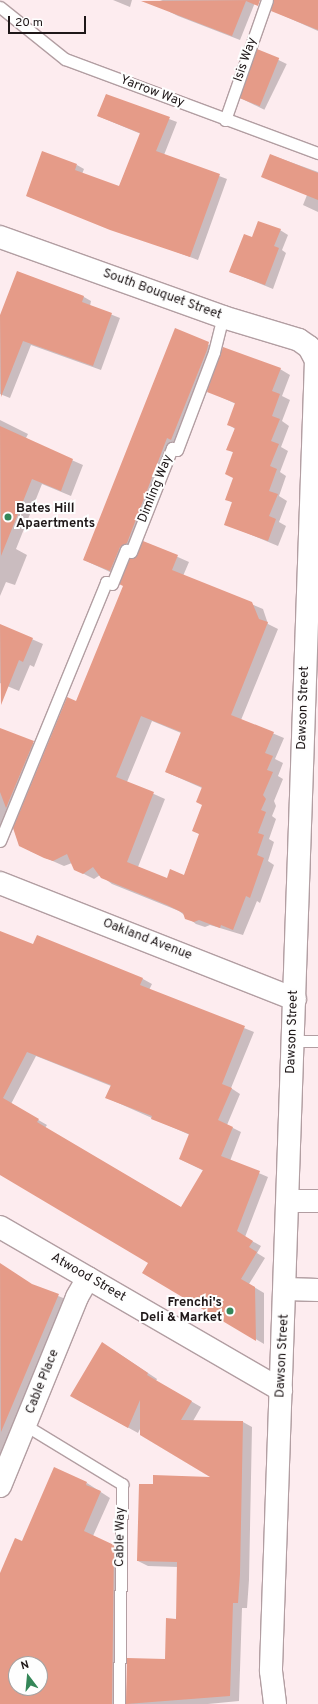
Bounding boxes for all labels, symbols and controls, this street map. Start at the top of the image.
scale bar [10,8,88,34]
text: 20 m [15,15,43,31]
street label: Isis Way [231,36,261,84]
street label: Yarrow Way [118,73,186,111]
street label: South Bouquet Street [100,266,224,324]
street label: Dimling Way [135,453,177,525]
place label: Bates Hill Apaertments [16,502,95,533]
marker: Bates Hill Apaertments [3,512,13,522]
street label: Dawson Street [295,666,313,750]
street label: Oakland Avenue [100,916,194,964]
street label: Dawson Street [284,990,302,1074]
street label: Atwood Street [48,1250,128,1306]
place label: Frenchi's Deli & Market [140,1296,222,1327]
marker: Frenchi's Deli & Market [225,1306,235,1316]
street label: Dawson Street [273,1314,293,1398]
street label: Cable Place [23,1347,63,1417]
street label: Cable Way [113,1507,129,1567]
north arrow [8,1656,48,1696]
text: N [19,1658,31,1673]

